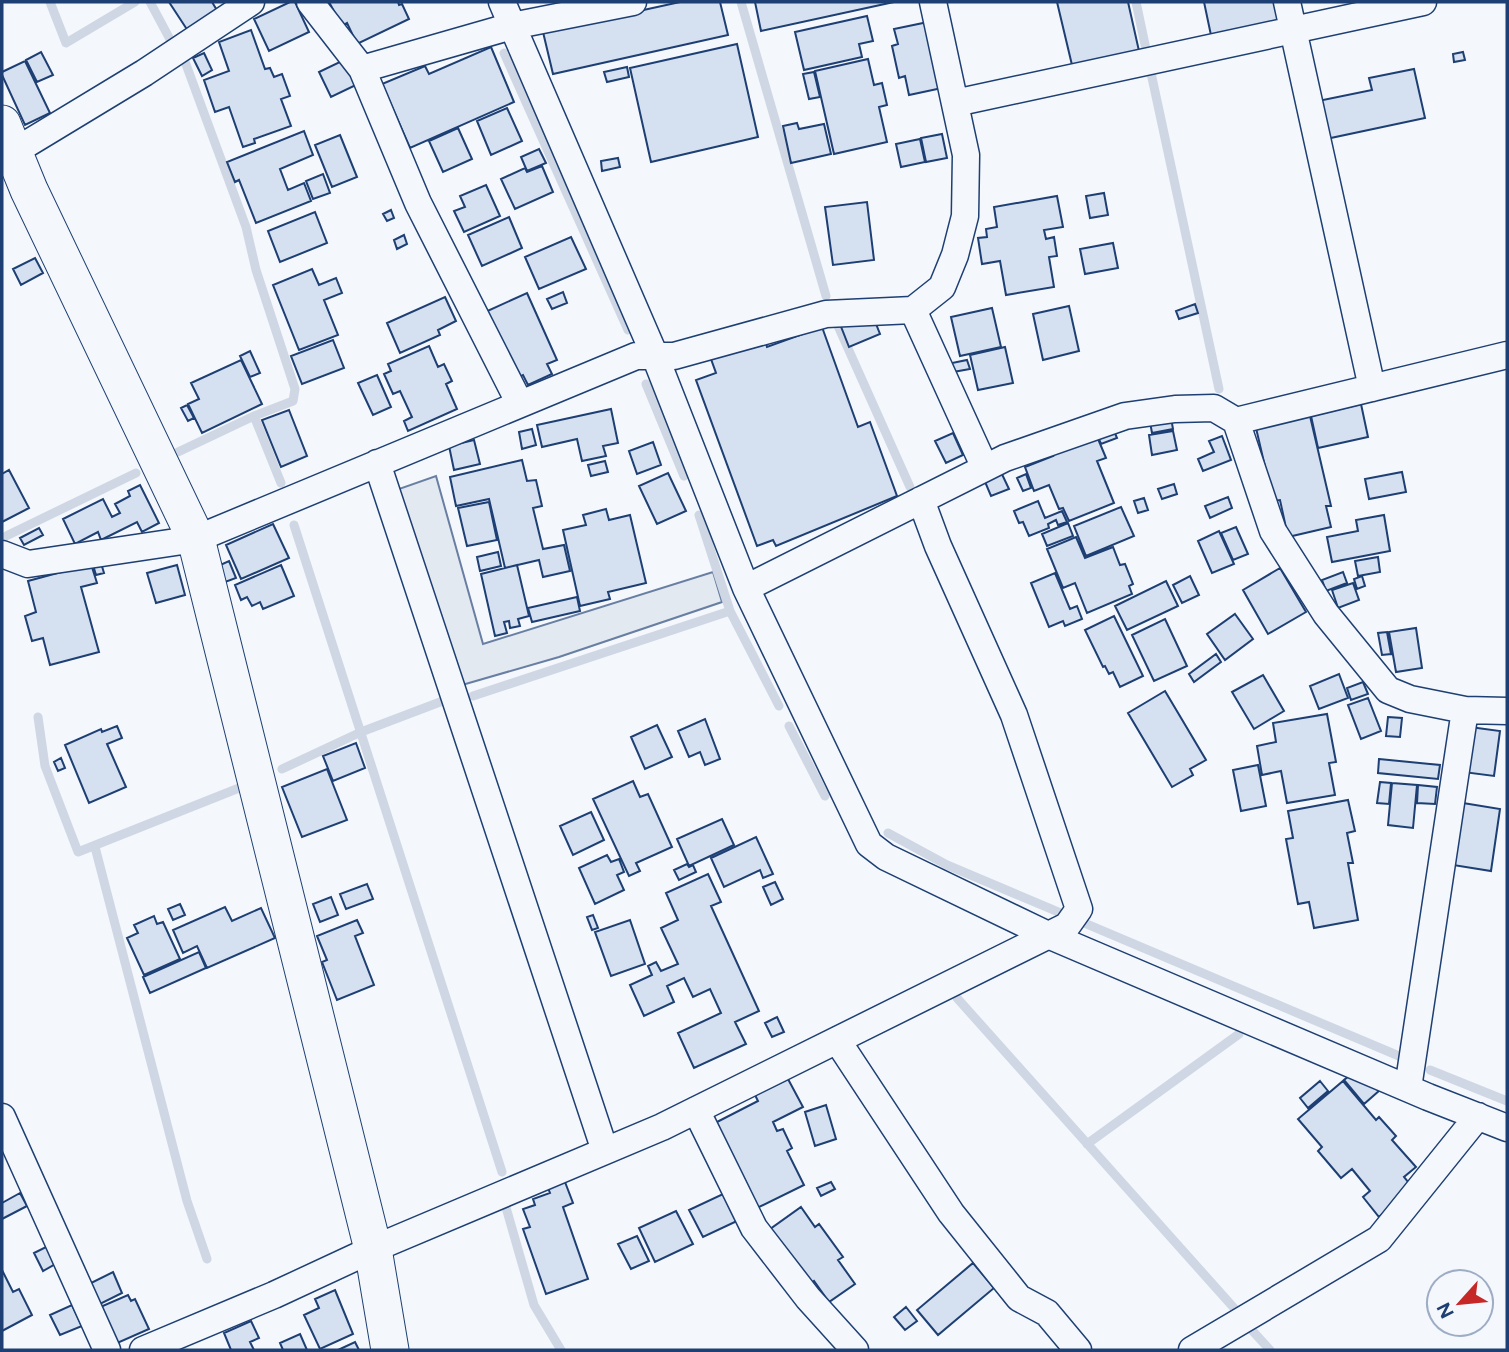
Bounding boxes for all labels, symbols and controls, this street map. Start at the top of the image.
north arrow [1425,1268,1495,1338]
text: N [1432,1299,1459,1322]

